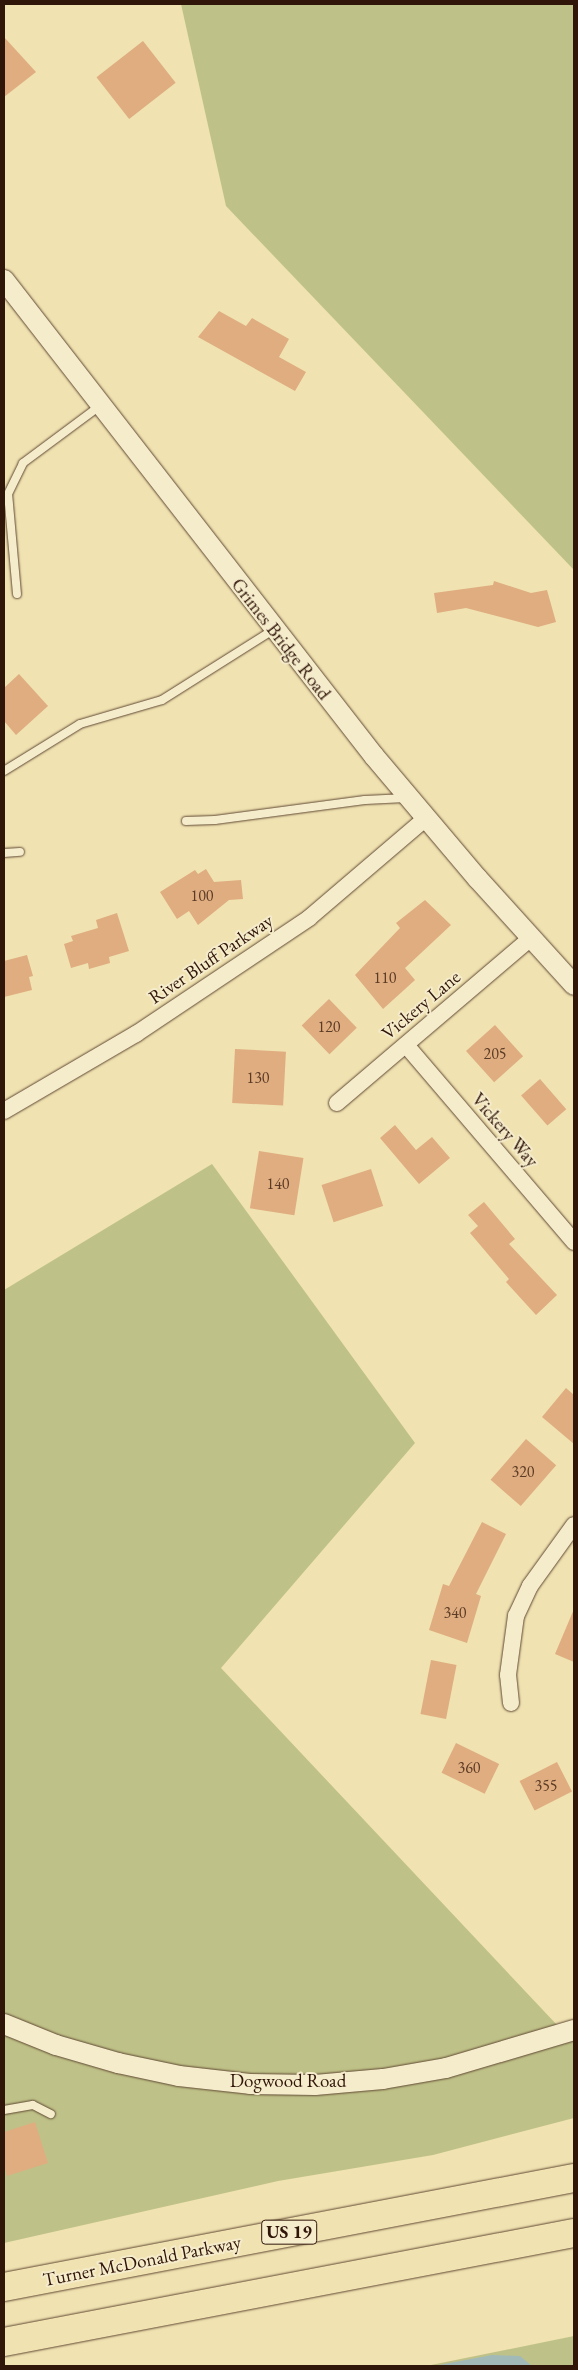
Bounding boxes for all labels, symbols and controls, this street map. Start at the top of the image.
street label: Grimes Bridge Road [226,574,336,704]
house number: 100 [190,886,214,906]
street label: River Bluff Parkway [145,909,277,1009]
street label: Vickery Lane [377,966,465,1044]
house number: 110 [373,968,397,988]
house number: 120 [317,1017,341,1037]
house number: 205 [483,1044,507,1064]
house number: 130 [246,1068,270,1088]
street label: Vickery Way [467,1088,543,1172]
house number: 140 [266,1174,290,1194]
house number: 320 [511,1462,535,1482]
house number: 340 [443,1603,467,1623]
house number: 360 [457,1758,481,1778]
house number: 355 [534,1776,558,1796]
street label: Dogwood Road [230,2070,346,2092]
road number: US 19 [260,2216,318,2248]
street label: Turner McDonald Parkway [41,2231,243,2291]

